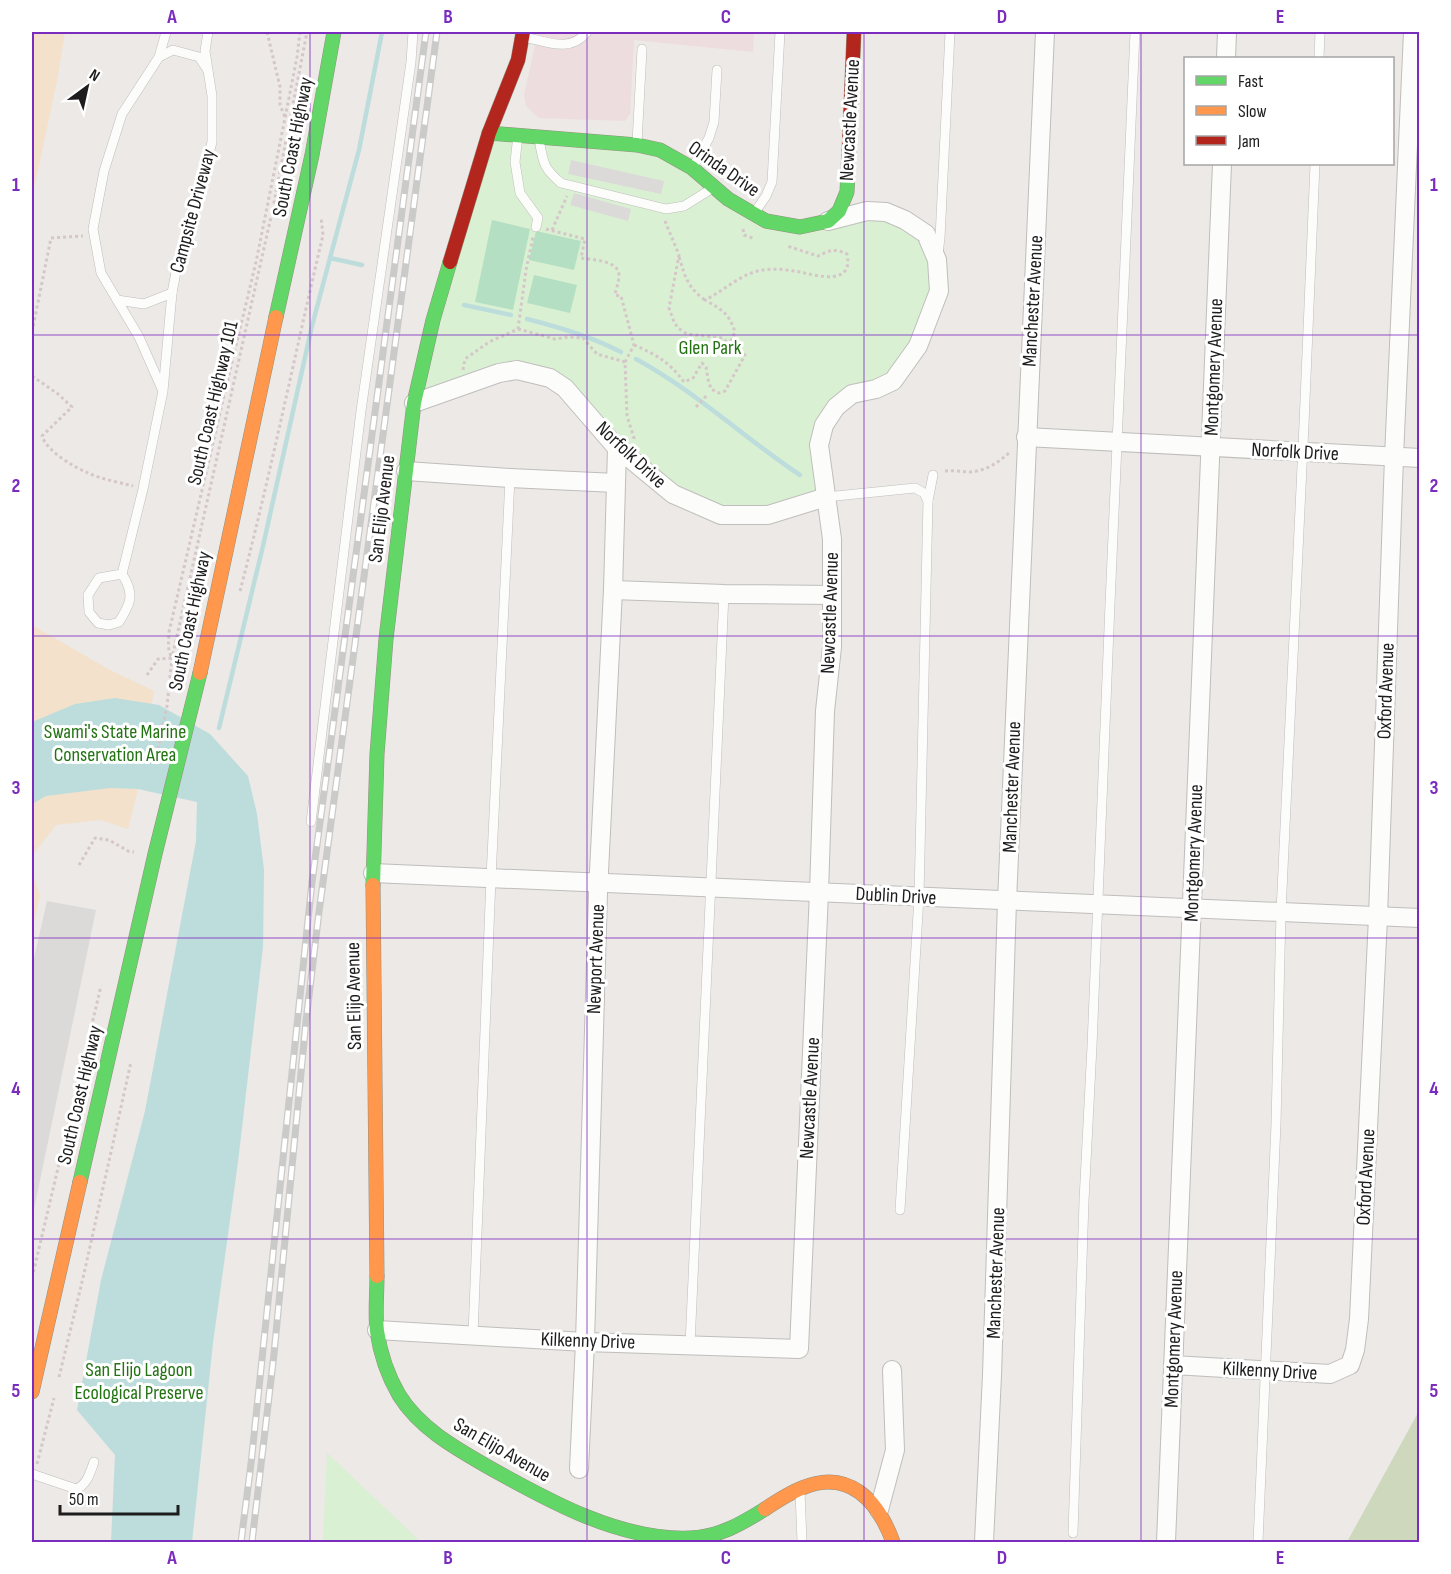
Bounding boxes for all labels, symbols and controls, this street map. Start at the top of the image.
text: A [166,5,177,29]
text: B [443,5,453,29]
text: C [721,5,731,29]
text: D [997,5,1007,29]
text: E [1276,5,1284,29]
north arrow [57,57,117,117]
legend [1184,57,1394,165]
street label: Newcastle Avenue [835,59,865,181]
text: N [86,65,103,86]
text: Fast [1238,71,1264,92]
street label: South Coast Highway [268,75,318,219]
text: Slow [1238,101,1267,122]
text: Jam [1237,131,1260,152]
street label: Orinda Drive [684,136,764,202]
street label: Campsite Driveway [165,146,221,276]
text: 1 [12,173,20,197]
text: 1 [1430,173,1438,197]
street label: Manchester Avenue [1018,235,1048,367]
street label: Montgomery Avenue [1200,298,1228,436]
street label: South Coast Highway 101 [182,319,244,487]
park label: Glen Park [679,336,742,360]
street label: Norfolk Drive [591,416,671,494]
street label: Norfolk Drive [1251,438,1339,466]
street label: San Elijo Avenue [364,454,400,564]
text: 2 [12,474,20,498]
text: 2 [1430,474,1438,498]
street label: South Coast Highway [164,549,217,693]
street label: Newcastle Avenue [816,552,844,674]
street label: Oxford Avenue [1372,642,1400,740]
park label: Swami's State Marine Conservation Area [44,720,186,767]
street label: Manchester Avenue [998,721,1026,853]
text: 3 [12,776,21,800]
text: 3 [1430,776,1439,800]
street label: Montgomery Avenue [1180,784,1208,922]
street label: Dublin Drive [855,882,937,910]
street label: Newport Avenue [582,904,610,1014]
street label: San Elijo Avenue [341,942,367,1050]
street label: South Coast Highway [52,1023,108,1167]
street label: Newcastle Avenue [795,1037,825,1159]
text: 4 [11,1077,21,1101]
text: 4 [1429,1077,1439,1101]
street label: Oxford Avenue [1351,1128,1381,1226]
street label: Manchester Avenue [982,1207,1010,1339]
street label: Montgomery Avenue [1160,1270,1188,1408]
street label: Kilkenny Drive [540,1327,636,1355]
street label: Kilkenny Drive [1222,1357,1318,1385]
park label: San Elijo Lagoon Ecological Preserve [75,1358,203,1405]
text: 5 [12,1379,21,1403]
text: 5 [1430,1379,1439,1403]
street label: San Elijo Avenue [449,1413,555,1487]
scale bar [60,1478,178,1516]
text: 50 m [69,1489,99,1510]
text: A [166,1546,177,1570]
text: B [443,1546,453,1570]
text: C [721,1546,731,1570]
text: D [997,1546,1007,1570]
text: E [1276,1546,1284,1570]

